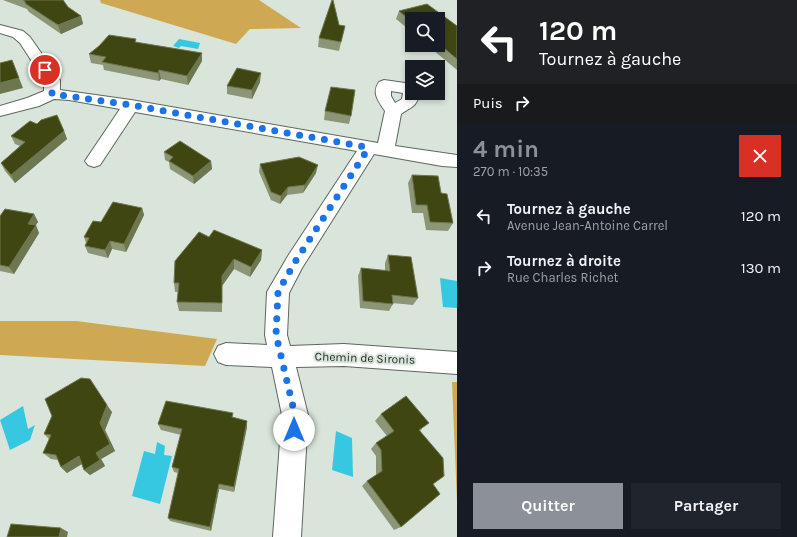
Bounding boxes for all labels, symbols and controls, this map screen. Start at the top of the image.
map controls [405,12,445,100]
button: search [405,12,445,52]
text: 120 m [539,14,617,47]
icon: left [473,16,525,68]
text: Tournez à gauche [539,48,681,70]
pin [28,53,62,87]
icon: arrive [34,59,56,81]
button: layers [405,60,445,100]
icon: right [511,92,533,114]
text: Puis [473,94,503,112]
text: 4 min [473,135,539,163]
button: close [739,135,781,177]
text: 270 m · 10:35 [473,164,548,179]
text: Tournez à gauche [507,200,631,218]
icon: left [473,205,495,227]
text: 120 m [741,207,781,225]
text: Avenue Jean-Antoine Carrel [507,218,668,233]
text: Tournez à droite [507,252,621,270]
icon: right [473,257,495,279]
text: 130 m [741,259,781,277]
text: Rue Charles Richet [507,270,618,285]
street label: Chemin de Sironis [314,349,416,367]
position arrow [273,409,315,451]
button: Quitter [473,483,623,529]
button: Partager [631,483,781,529]

